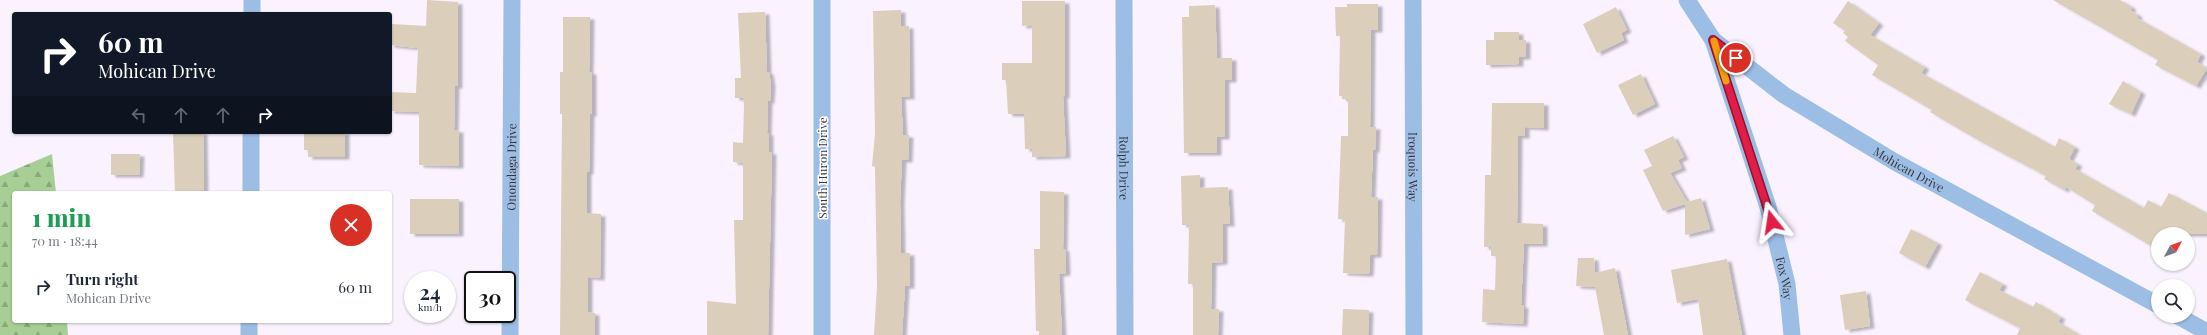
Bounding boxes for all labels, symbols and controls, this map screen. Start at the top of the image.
text: 60 m [98,23,164,60]
icon: right [32,28,84,80]
pin [1719,41,1753,75]
icon: arrive [1725,47,1747,69]
text: Mohican Drive [98,59,216,83]
icon: left [128,104,150,126]
icon: ahead [170,104,192,126]
icon: ahead [212,104,234,126]
icon: right [254,104,276,126]
street label: South Huron Drive [814,117,830,219]
street label: Onondaga Drive [503,123,519,211]
street label: Iroquois Way [1405,132,1422,202]
street label: Rolph Drive [1116,136,1133,200]
street label: Mohican Drive [1871,143,1947,195]
text: 1 min [32,201,91,233]
position arrow [1751,201,1793,243]
button: close [330,204,372,246]
north arrow [2151,227,2195,271]
map controls [2151,227,2195,323]
text: 70 m · 18:44 [32,232,98,249]
street label: Fox Way [1773,255,1797,301]
text: Turn right [66,269,139,289]
speed limit sign: 30 [464,271,516,323]
icon: right [32,276,54,298]
text: 60 m [338,277,372,297]
text: 24 [419,278,441,305]
button: search [2151,279,2195,323]
text: Mohican Drive [66,289,151,306]
text: km/h [418,300,442,314]

